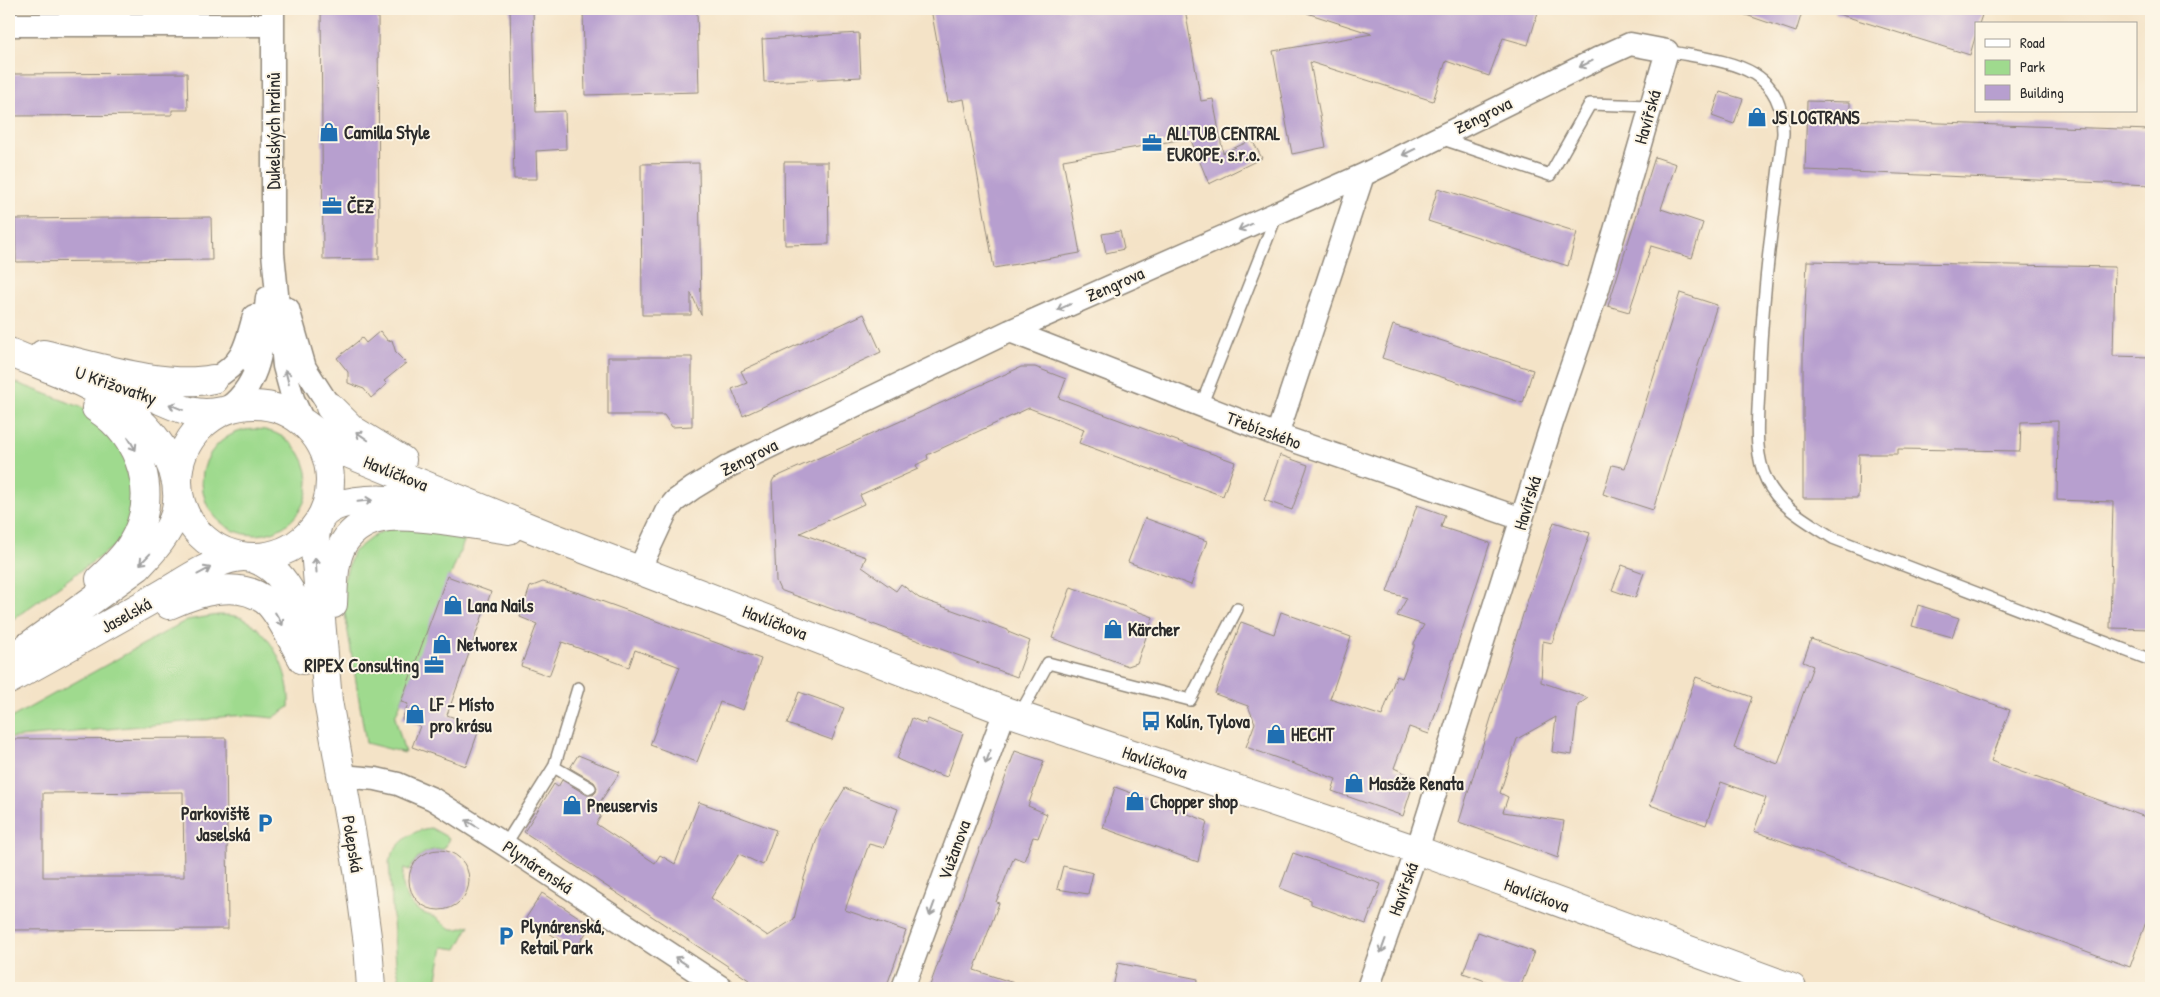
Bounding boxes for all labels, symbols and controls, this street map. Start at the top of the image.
legend [1975,22,2138,112]
text: Road [2020,32,2045,53]
text: Park [2020,56,2045,77]
one-way arrow [1578,59,1593,69]
street label: Dukelských hrdinů [261,73,286,189]
text: Building [2020,82,2064,103]
street label: Havířská [1627,87,1667,147]
street label: Zengrova [1450,90,1516,140]
place label: JS LOGTRANS [1772,105,1860,130]
shop icon: JS LOGTRANS [1746,106,1768,128]
place label: Camilla Style [344,120,431,146]
shop icon: Camilla Style [318,121,340,143]
place label: ALLTUB CENTRAL EUROPE, s.r.o. [1167,121,1281,167]
office icon: ALLTUB CENTRAL EUROPE, s.r.o. [1141,132,1163,154]
one-way arrow [1402,148,1417,157]
place label: ČEZ [347,194,375,219]
office icon: ČEZ [321,195,343,217]
one-way arrow [1238,222,1253,232]
street label: Zengrova [1082,260,1148,308]
one-way arrow [1057,302,1072,312]
street label: U Křižovatky [72,359,161,411]
one-way arrow [282,370,291,386]
one-way arrow [169,401,184,411]
street label: Třebízského [1223,405,1305,455]
one-way arrow [355,431,369,441]
street label: Zengrova [716,432,782,482]
one-way arrow [127,437,137,452]
street label: Havlíčkova [360,449,432,497]
street label: Havířská [1507,473,1547,533]
one-way arrow [357,496,373,506]
one-way arrow [139,553,151,566]
one-way arrow [312,557,321,573]
one-way arrow [196,566,211,575]
street label: Jaselská [96,591,156,639]
place label: Lana Nails [468,593,534,618]
shop icon: Lana Nails [442,594,464,616]
street label: Havlíčkova [739,598,811,646]
one-way arrow [275,612,285,626]
place label: Kärcher [1128,617,1180,642]
shop icon: Kärcher [1102,618,1124,640]
place label: Networex [457,632,518,657]
shop icon: Networex [431,633,453,655]
place label: RIPEX Consulting [304,653,419,679]
office icon: RIPEX Consulting [423,654,445,676]
place label: LF - Místo pro krásu [430,692,495,739]
shop icon: LF - Místo pro krásu [404,703,426,725]
place label: Kolín, Tylova [1166,709,1251,735]
bus stop icon: Kolín, Tylova [1140,710,1162,732]
place label: HECHT [1291,722,1335,747]
shop icon: HECHT [1265,723,1287,745]
street label: Havlíčkova [1119,739,1191,785]
one-way arrow [983,748,992,764]
place label: Masáže Renata [1369,771,1464,796]
shop icon: Masáže Renata [1343,772,1365,794]
place label: Chopper shop [1150,789,1238,815]
shop icon: Chopper shop [1124,790,1146,812]
place label: Pneuservis [587,793,657,818]
shop icon: Pneuservis [561,794,583,816]
place label: Parkoviště Jaselská [181,801,251,847]
parking icon: Parkoviště Jaselská [254,812,276,834]
street label: Polepská [336,814,370,874]
street label: Vužanova [932,817,976,883]
one-way arrow [466,819,480,829]
street label: Plynárenská [498,834,578,900]
street label: Havířská [1382,859,1424,919]
street label: Havlíčkova [1501,872,1573,918]
one-way arrow [927,901,936,916]
place label: Plynárenská, Retail Park [521,914,605,960]
parking icon: Plynárenská, Retail Park [495,925,517,947]
one-way arrow [1378,937,1387,953]
one-way arrow [675,956,689,966]

